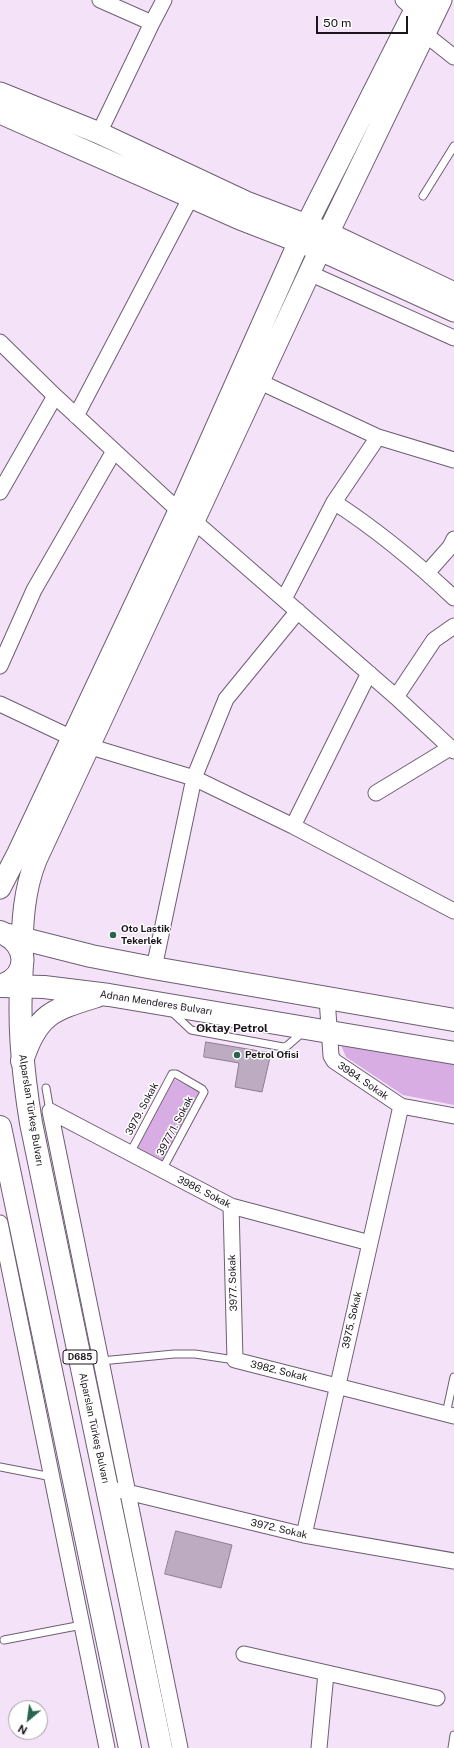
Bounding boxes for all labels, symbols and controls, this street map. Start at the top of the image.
scale bar [318,8,410,34]
text: 50 m [323,16,351,30]
place label: Oto Lastik Tekerlek [121,923,170,946]
marker: Oto Lastik Tekerlek [108,930,118,940]
street label: Adnan Menderes Bulvarı [99,988,213,1018]
district label: Oktay Petrol [196,1021,268,1035]
place label: Petrol Ofisi [245,1049,299,1061]
marker: Petrol Ofisi [232,1050,242,1060]
street label: Alparslan Türkeş Bulvarı [16,1053,46,1167]
street label: 3984. Sokak [335,1060,391,1102]
street label: 3979. Sokak [123,1081,161,1137]
street label: 3977/1. Sokak [154,1094,196,1158]
street label: 3986. Sokak [175,1173,233,1211]
street label: 3977. Sokak [226,1254,240,1312]
street label: 3975. Sokak [340,1290,364,1350]
road number: D685 [63,1350,97,1364]
street label: 3982. Sokak [249,1358,309,1384]
street label: Alparslan Türkeş Bulvarı [76,1371,112,1485]
street label: 3972. Sokak [249,1517,309,1541]
north arrow [8,1700,48,1740]
text: N [16,1722,29,1737]

